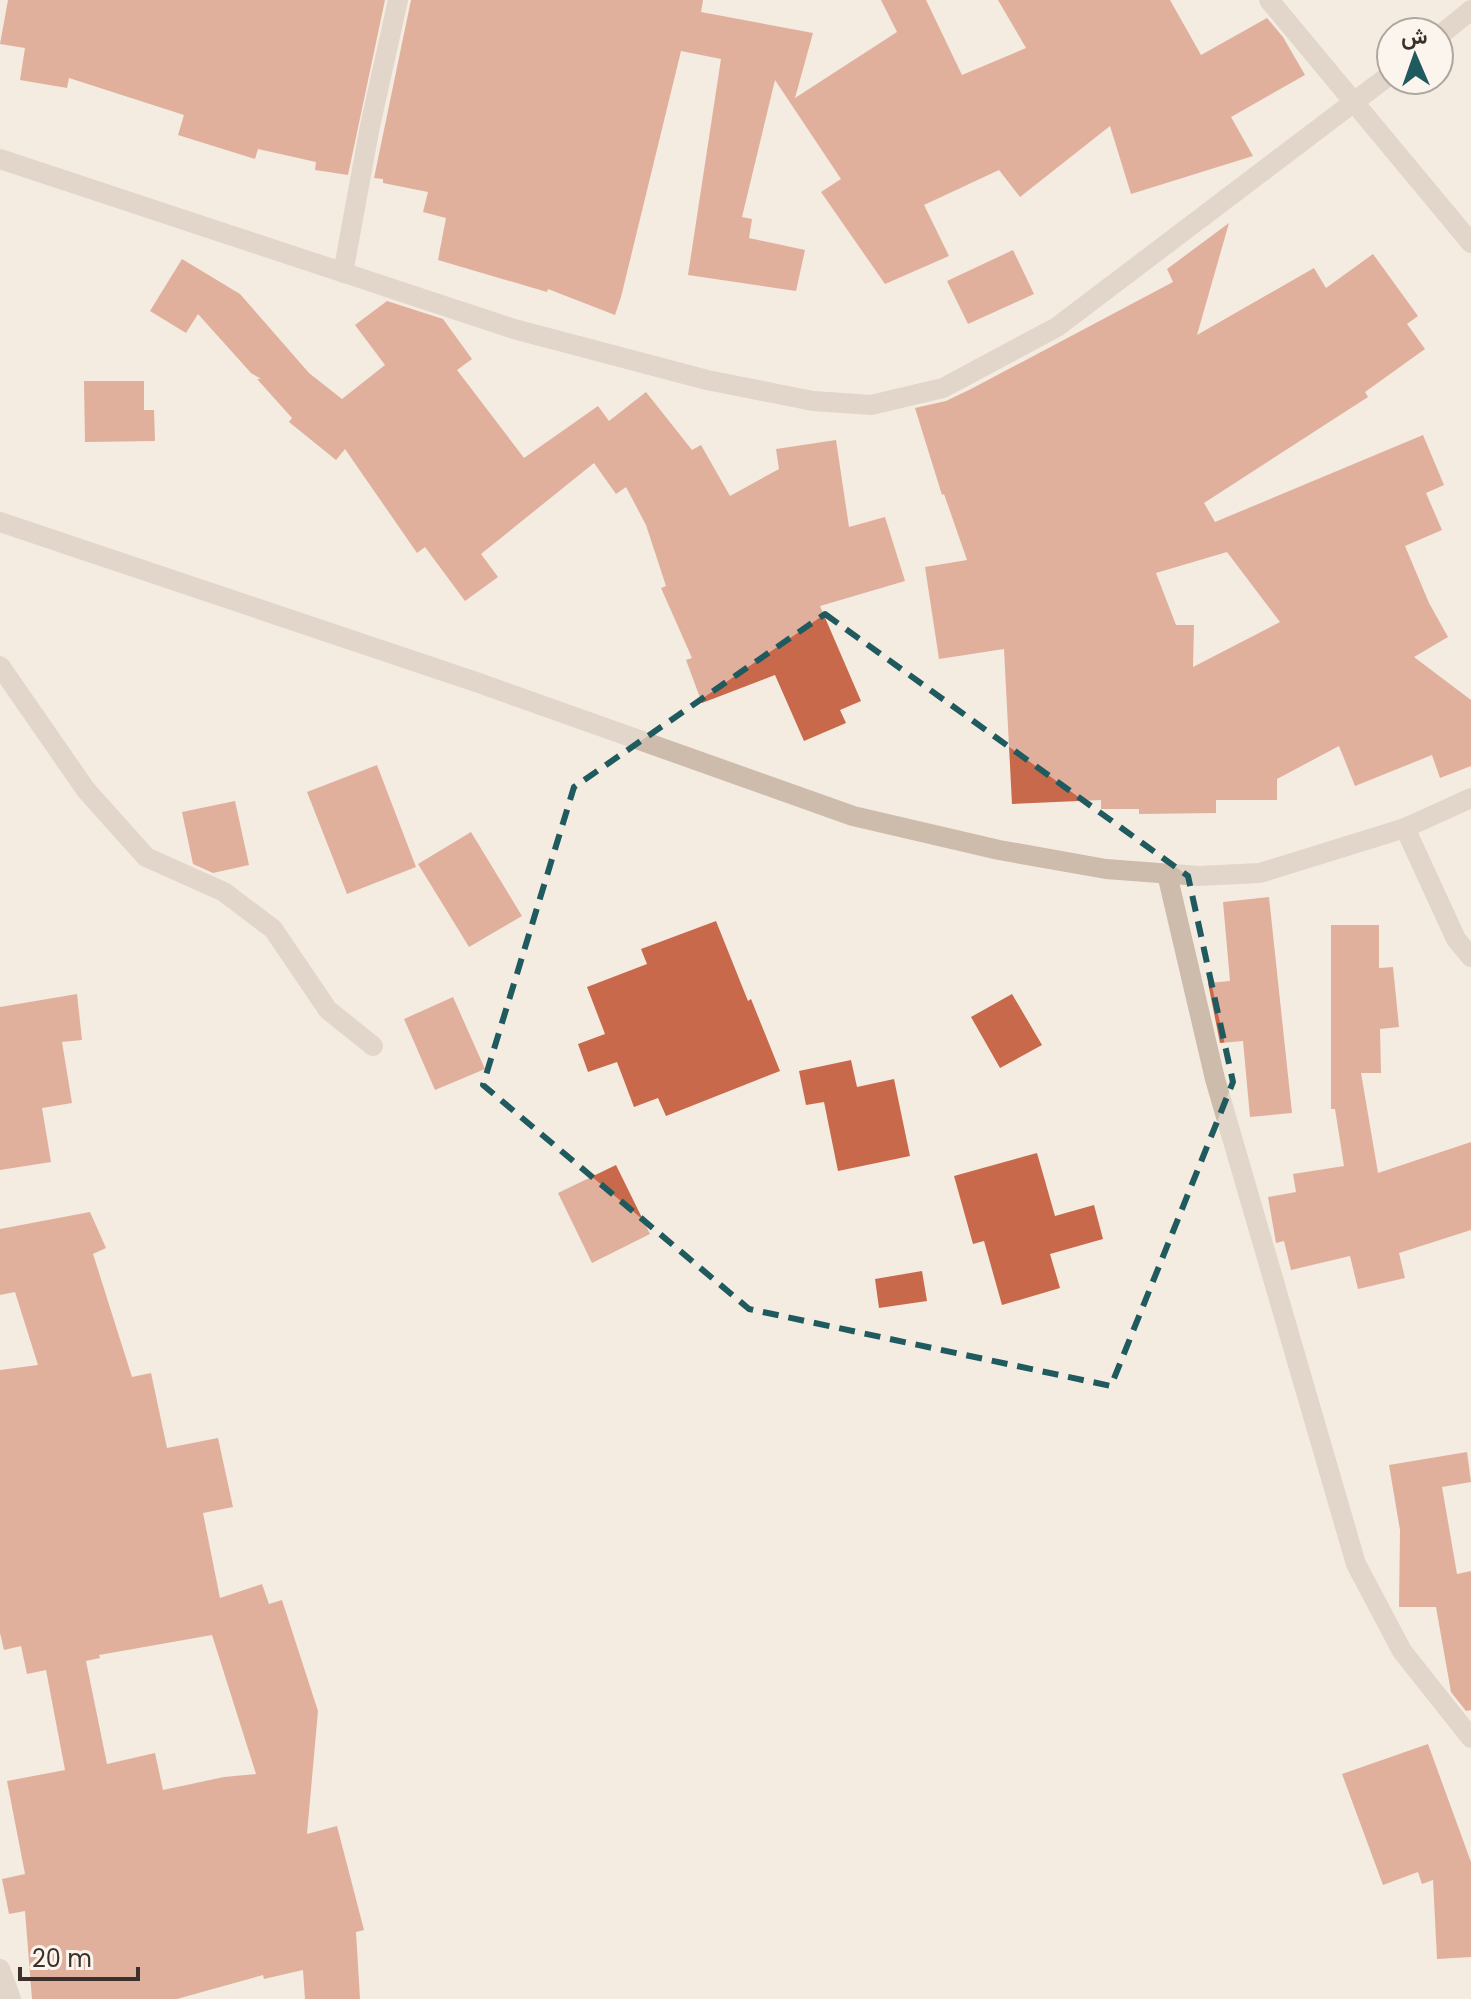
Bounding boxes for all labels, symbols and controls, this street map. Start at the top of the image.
north arrow [1375,16,1455,96]
text: ش [1401,21,1428,52]
scale bar [20,1931,138,1981]
text: 20 m [32,1942,92,1975]

